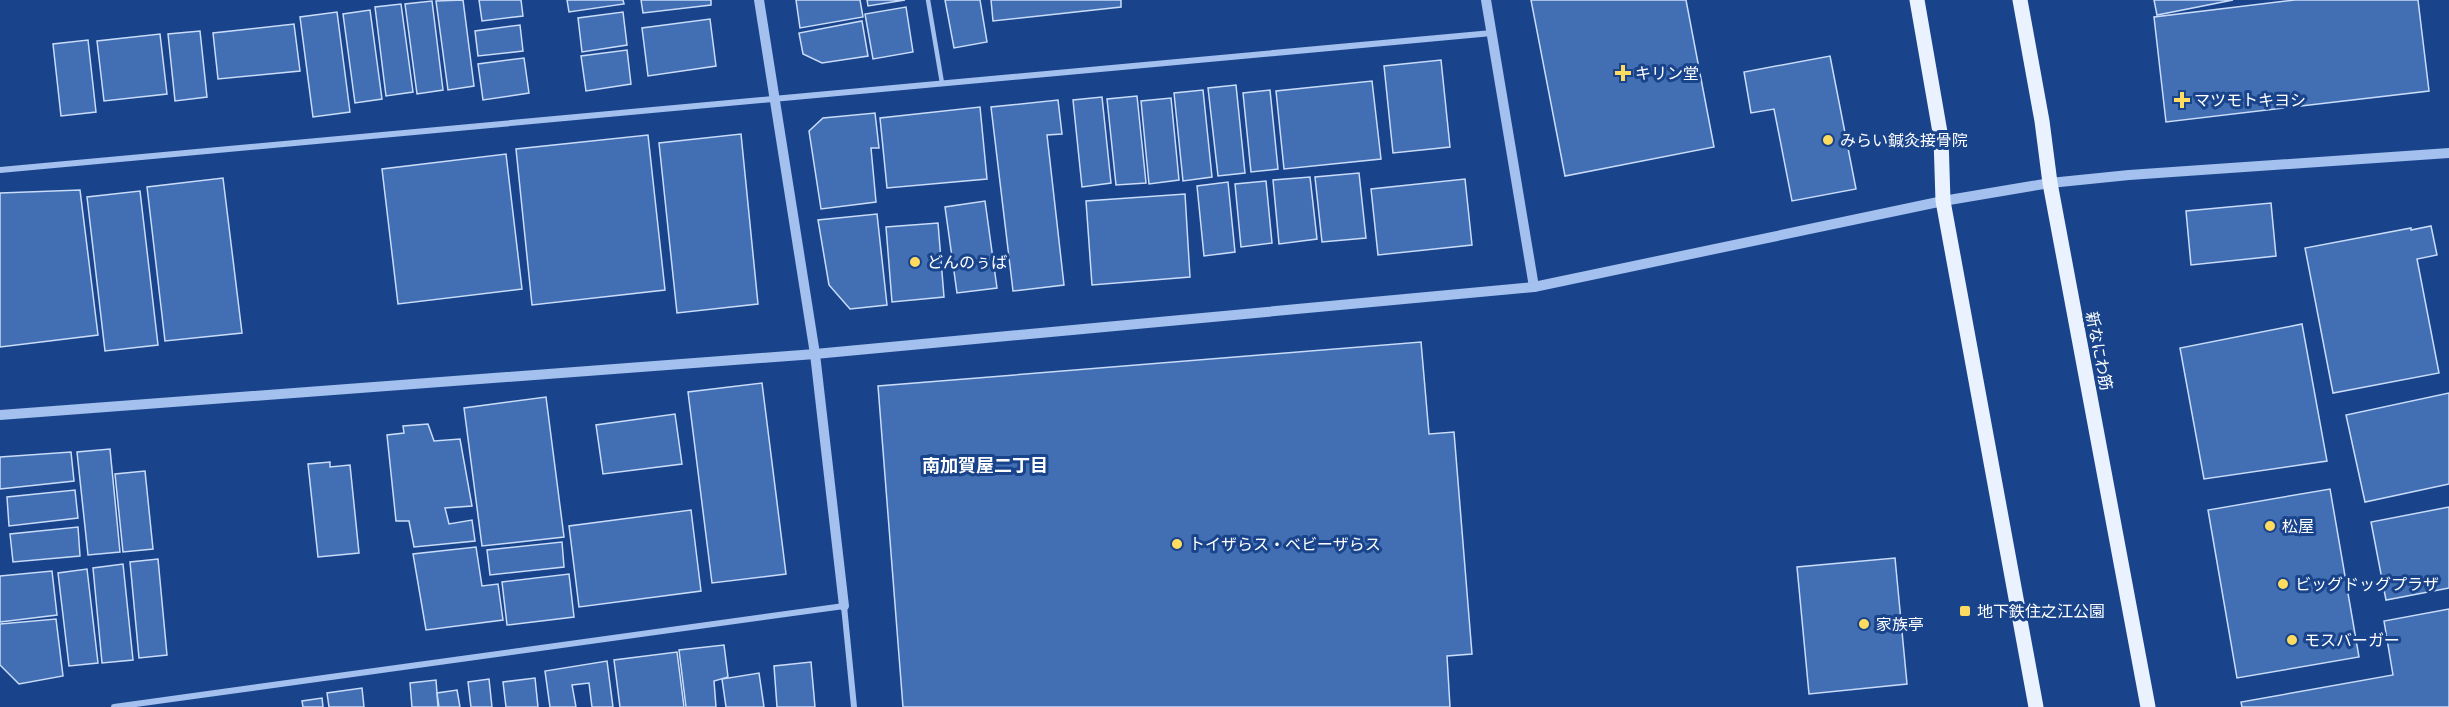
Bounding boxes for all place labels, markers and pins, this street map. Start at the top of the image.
place label: キリン堂 [1635,64,1699,83]
marker: キリン堂 [1616,66,1630,80]
place label: マツモトキヨシ [2194,91,2306,110]
marker: マツモトキヨシ [2175,93,2189,107]
place label: みらい鍼灸接骨院 [1840,131,1968,150]
marker: みらい鍼灸接骨院 [1821,133,1835,147]
place label: どんのぅば [927,253,1007,272]
marker: どんのぅば [908,255,922,269]
place label: 松屋 [2282,517,2314,536]
marker: 松屋 [2263,519,2277,533]
place label: トイザらス・ベビーザらス [1189,535,1381,554]
marker: トイザらス・ベビーザらス [1170,537,1184,551]
place label: ビッグドッグプラザ [2295,575,2439,594]
marker: ビッグドッグプラザ [2276,577,2290,591]
place label: 地下鉄住之江公園 [1977,602,2105,621]
marker: 地下鉄住之江公園 [1958,604,1972,618]
place label: 家族亭 [1876,615,1924,634]
marker: 家族亭 [1857,617,1871,631]
place label: モスバーガー [2304,631,2400,650]
marker: モスバーガー [2285,633,2299,647]

